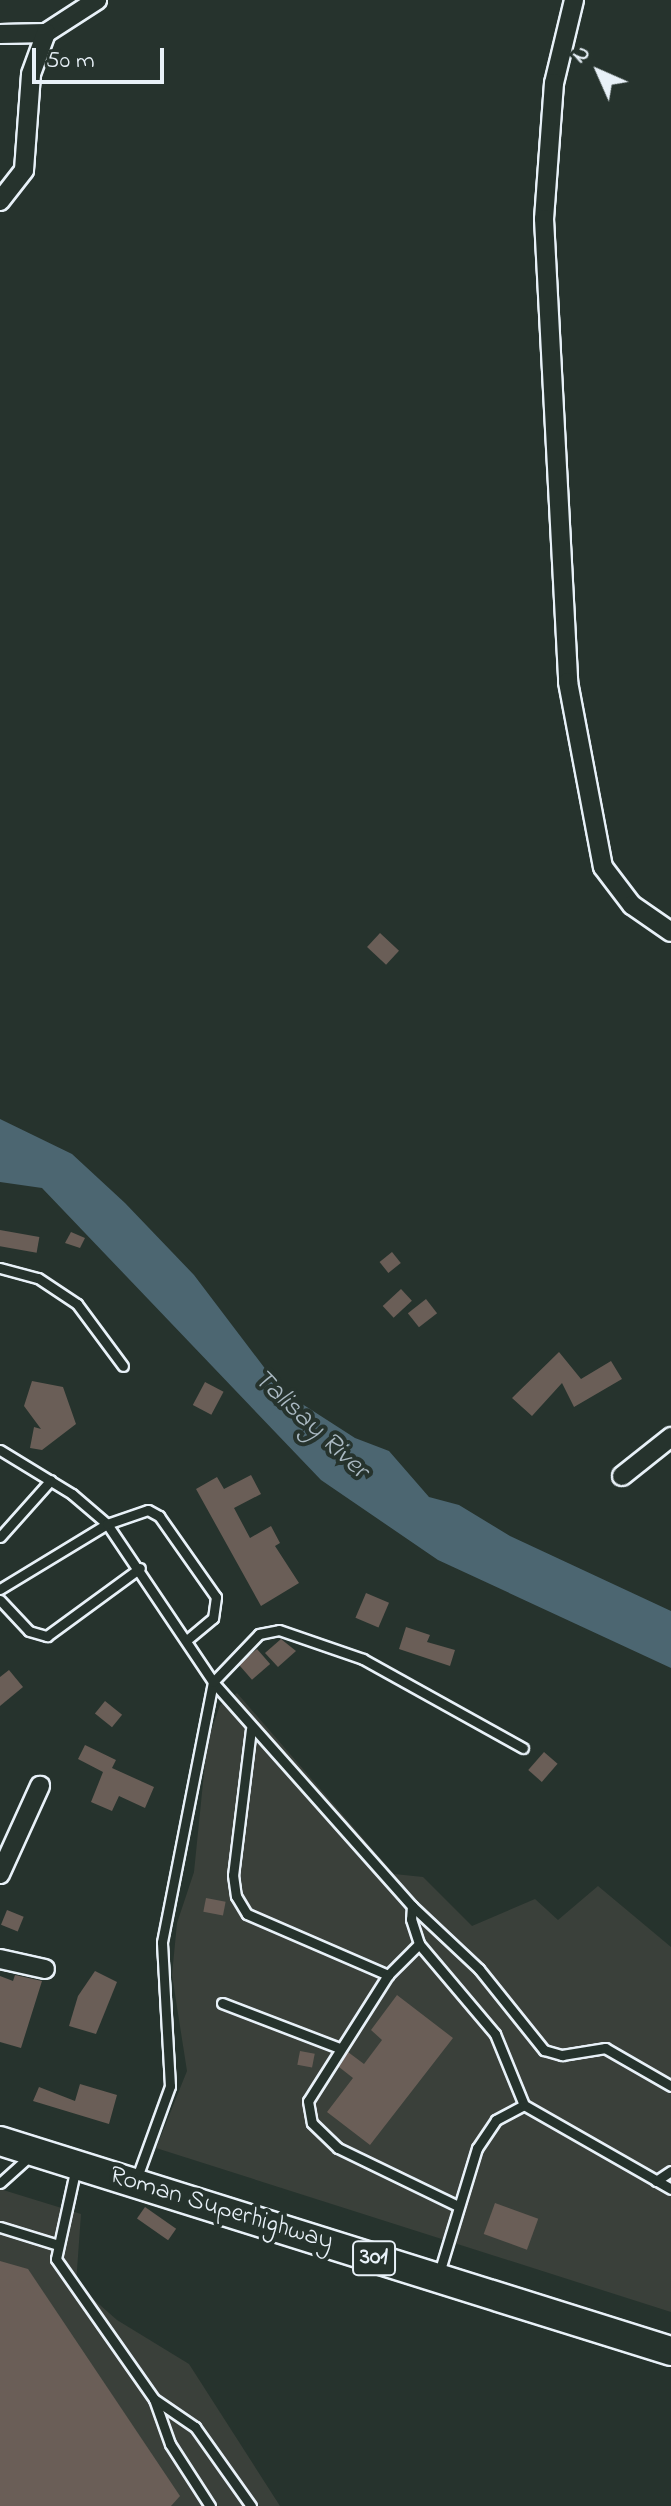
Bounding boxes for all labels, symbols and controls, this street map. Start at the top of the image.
scale bar [36,32,168,82]
north arrow [559,32,639,112]
text: N [565,38,599,72]
text: 50 m [46,44,95,79]
water label: Talisay River [245,1363,375,1487]
street label: Roman Superhighway [105,2161,337,2259]
road number: 301 [352,2238,396,2278]

